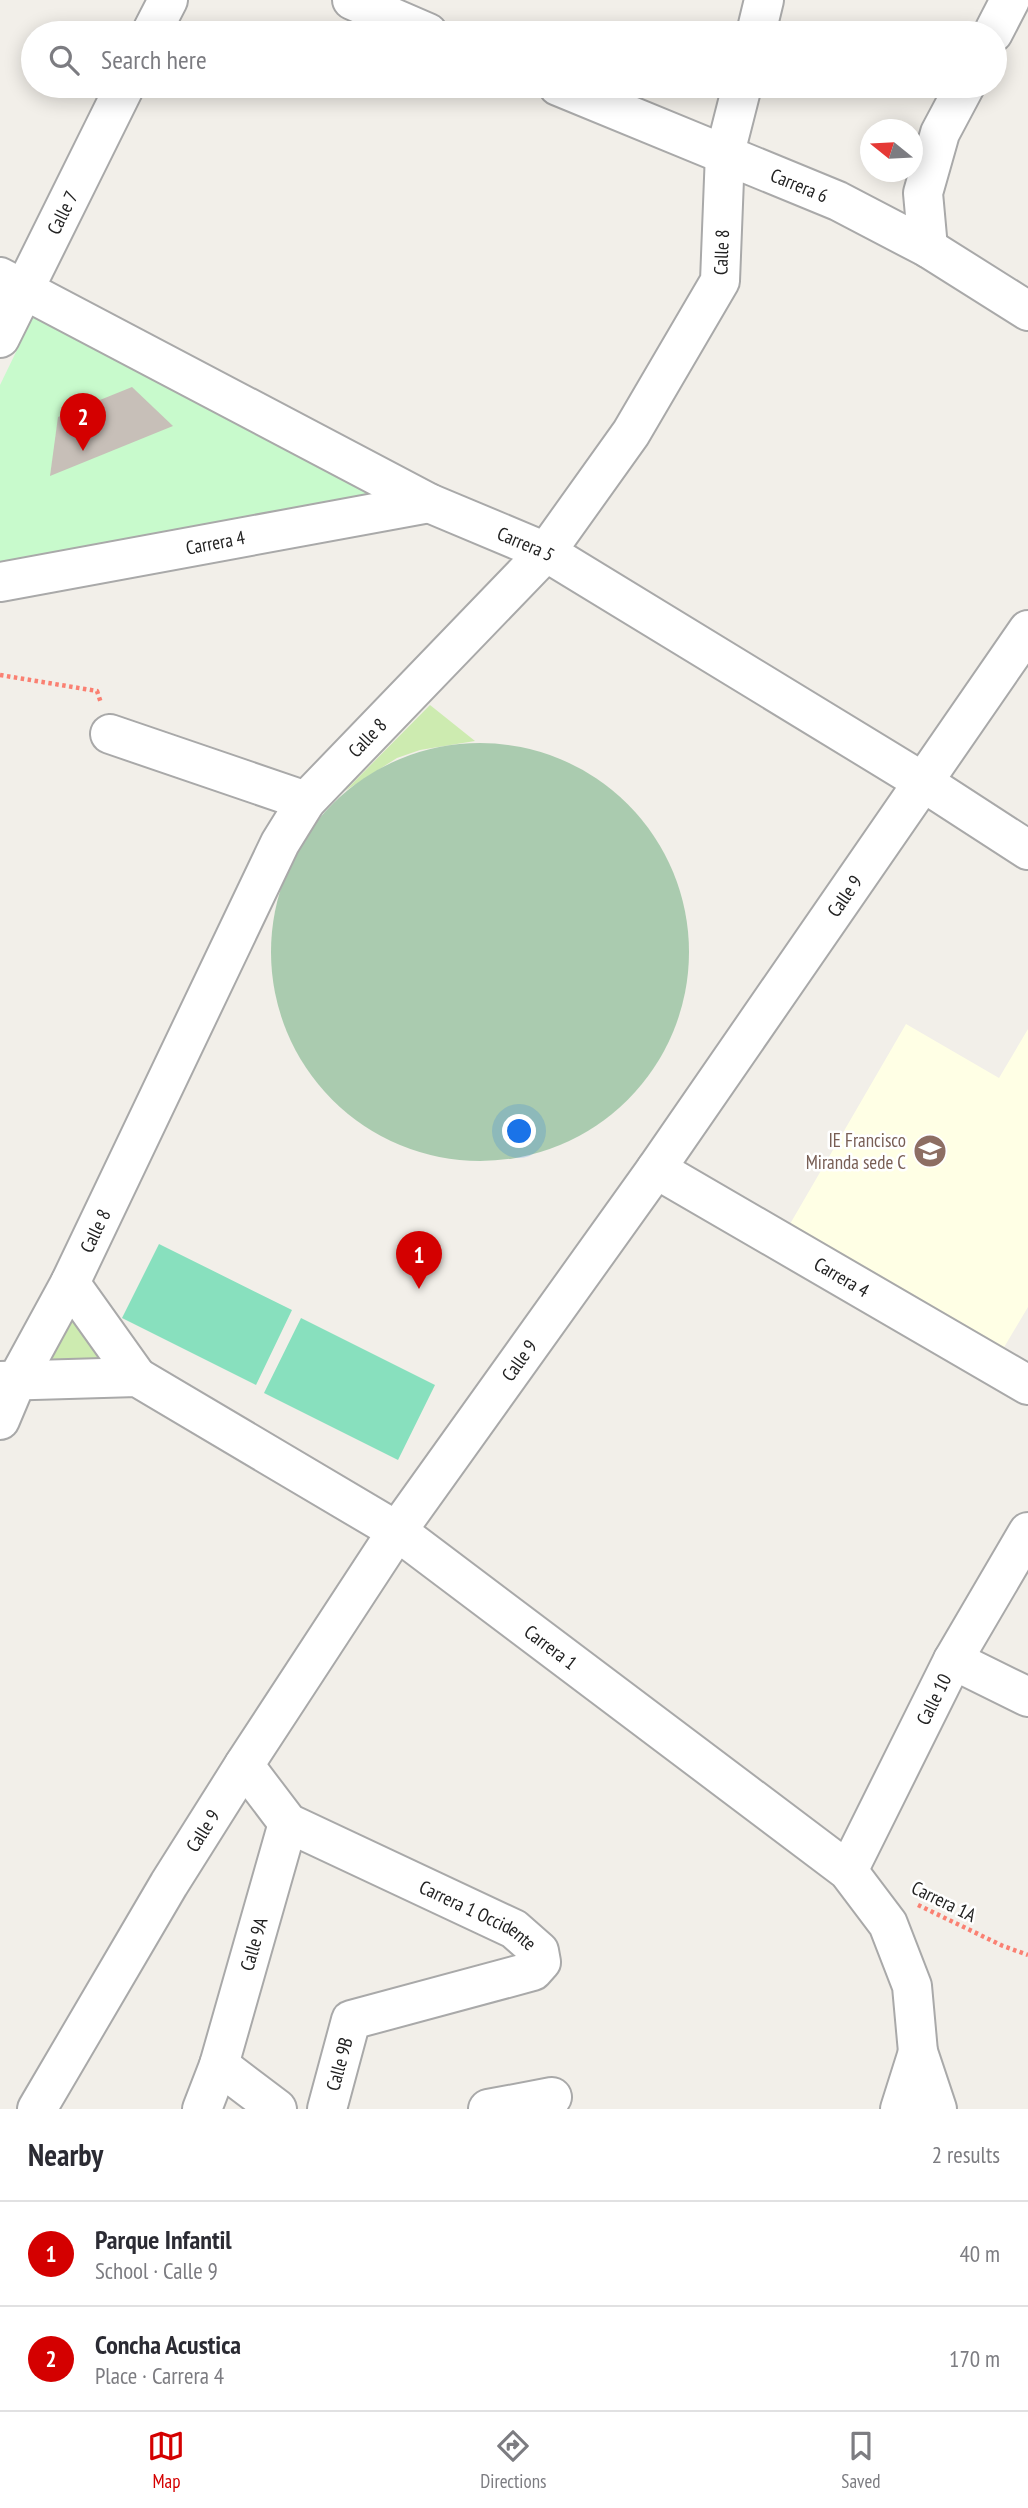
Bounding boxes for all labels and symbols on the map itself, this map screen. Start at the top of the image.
north arrow [860,119,923,182]
street label: Carrera 6 [767,163,832,208]
street label: Calle 7 [41,187,83,238]
street label: Calle 8 [708,229,734,275]
pin: 2 [60,393,106,451]
street label: Carrera 5 [494,521,559,566]
street label: Carrera 4 [184,525,247,560]
street label: Calle 8 [343,713,392,762]
street label: Calle 9 [822,870,867,921]
your location [502,1114,536,1148]
place label: IE Francisco Miranda sede C [806,1128,906,1174]
school or university icon: IE Francisco Miranda sede C [911,1132,949,1170]
street label: Calle 8 [74,1205,116,1256]
pin: 1 [396,1231,442,1289]
street label: Carrera 4 [810,1252,874,1303]
street label: Calle 9 [496,1335,542,1386]
street label: Carrera 1 [520,1619,582,1675]
street label: Calle 10 [911,1670,956,1729]
street label: Calle 9 [180,1805,225,1856]
street label: Carrera 1 Occidente [416,1874,542,1955]
street label: Carrera 1A [908,1875,980,1927]
street label: Calle 9A [235,1915,273,1973]
street label: Calle 9B [320,2035,358,2093]

